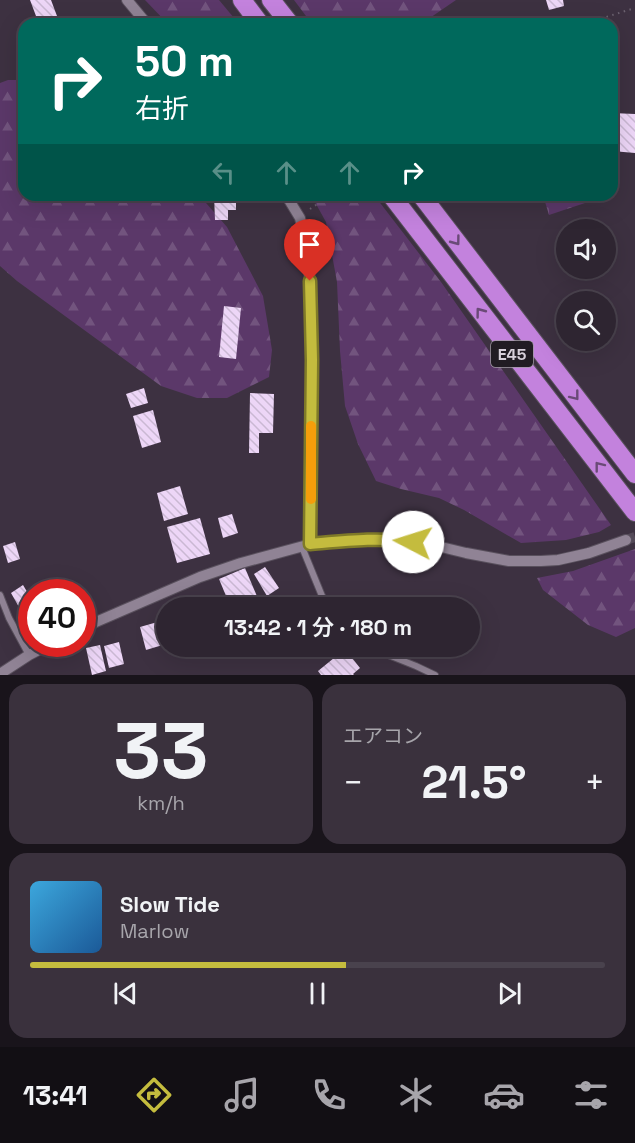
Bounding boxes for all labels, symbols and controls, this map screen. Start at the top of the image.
text: 50 m [135,35,234,88]
icon: right [36,42,114,120]
text: 右折 [135,91,189,126]
icon: left [207,156,240,189]
icon: ahead [270,156,303,189]
icon: ahead [333,156,366,189]
icon: right [396,156,429,189]
pin [284,219,335,281]
map controls [556,219,616,351]
button: sound [556,219,616,279]
icon: arrive [293,228,326,261]
one-way arrow [449,235,460,246]
button: search [556,291,616,351]
one-way arrow [476,307,487,318]
road number: E45 [491,341,533,367]
one-way arrow [568,389,579,400]
one-way arrow [595,462,606,473]
position arrow [381,510,445,574]
speed limit sign: 40 [18,579,96,657]
text: 13:42 · 1 分 · 180 m [224,613,412,641]
text: 33 [114,701,208,801]
text: エアコン [343,723,423,749]
text: 21.5° [421,754,527,811]
text: − [343,762,363,804]
text: + [585,762,605,804]
text: km/h [137,790,185,816]
text: Slow Tide [120,890,220,918]
text: Marlow [120,918,189,944]
icon: previous [109,977,142,1010]
icon: pause [301,977,334,1010]
icon: next [493,977,526,1010]
icon: directions [133,1074,175,1116]
icon: music [221,1074,263,1116]
icon: phone [308,1074,350,1116]
icon: climate [395,1074,437,1116]
icon: car [483,1074,525,1116]
icon: filters [570,1074,612,1116]
text: 13:41 [23,1078,88,1113]

